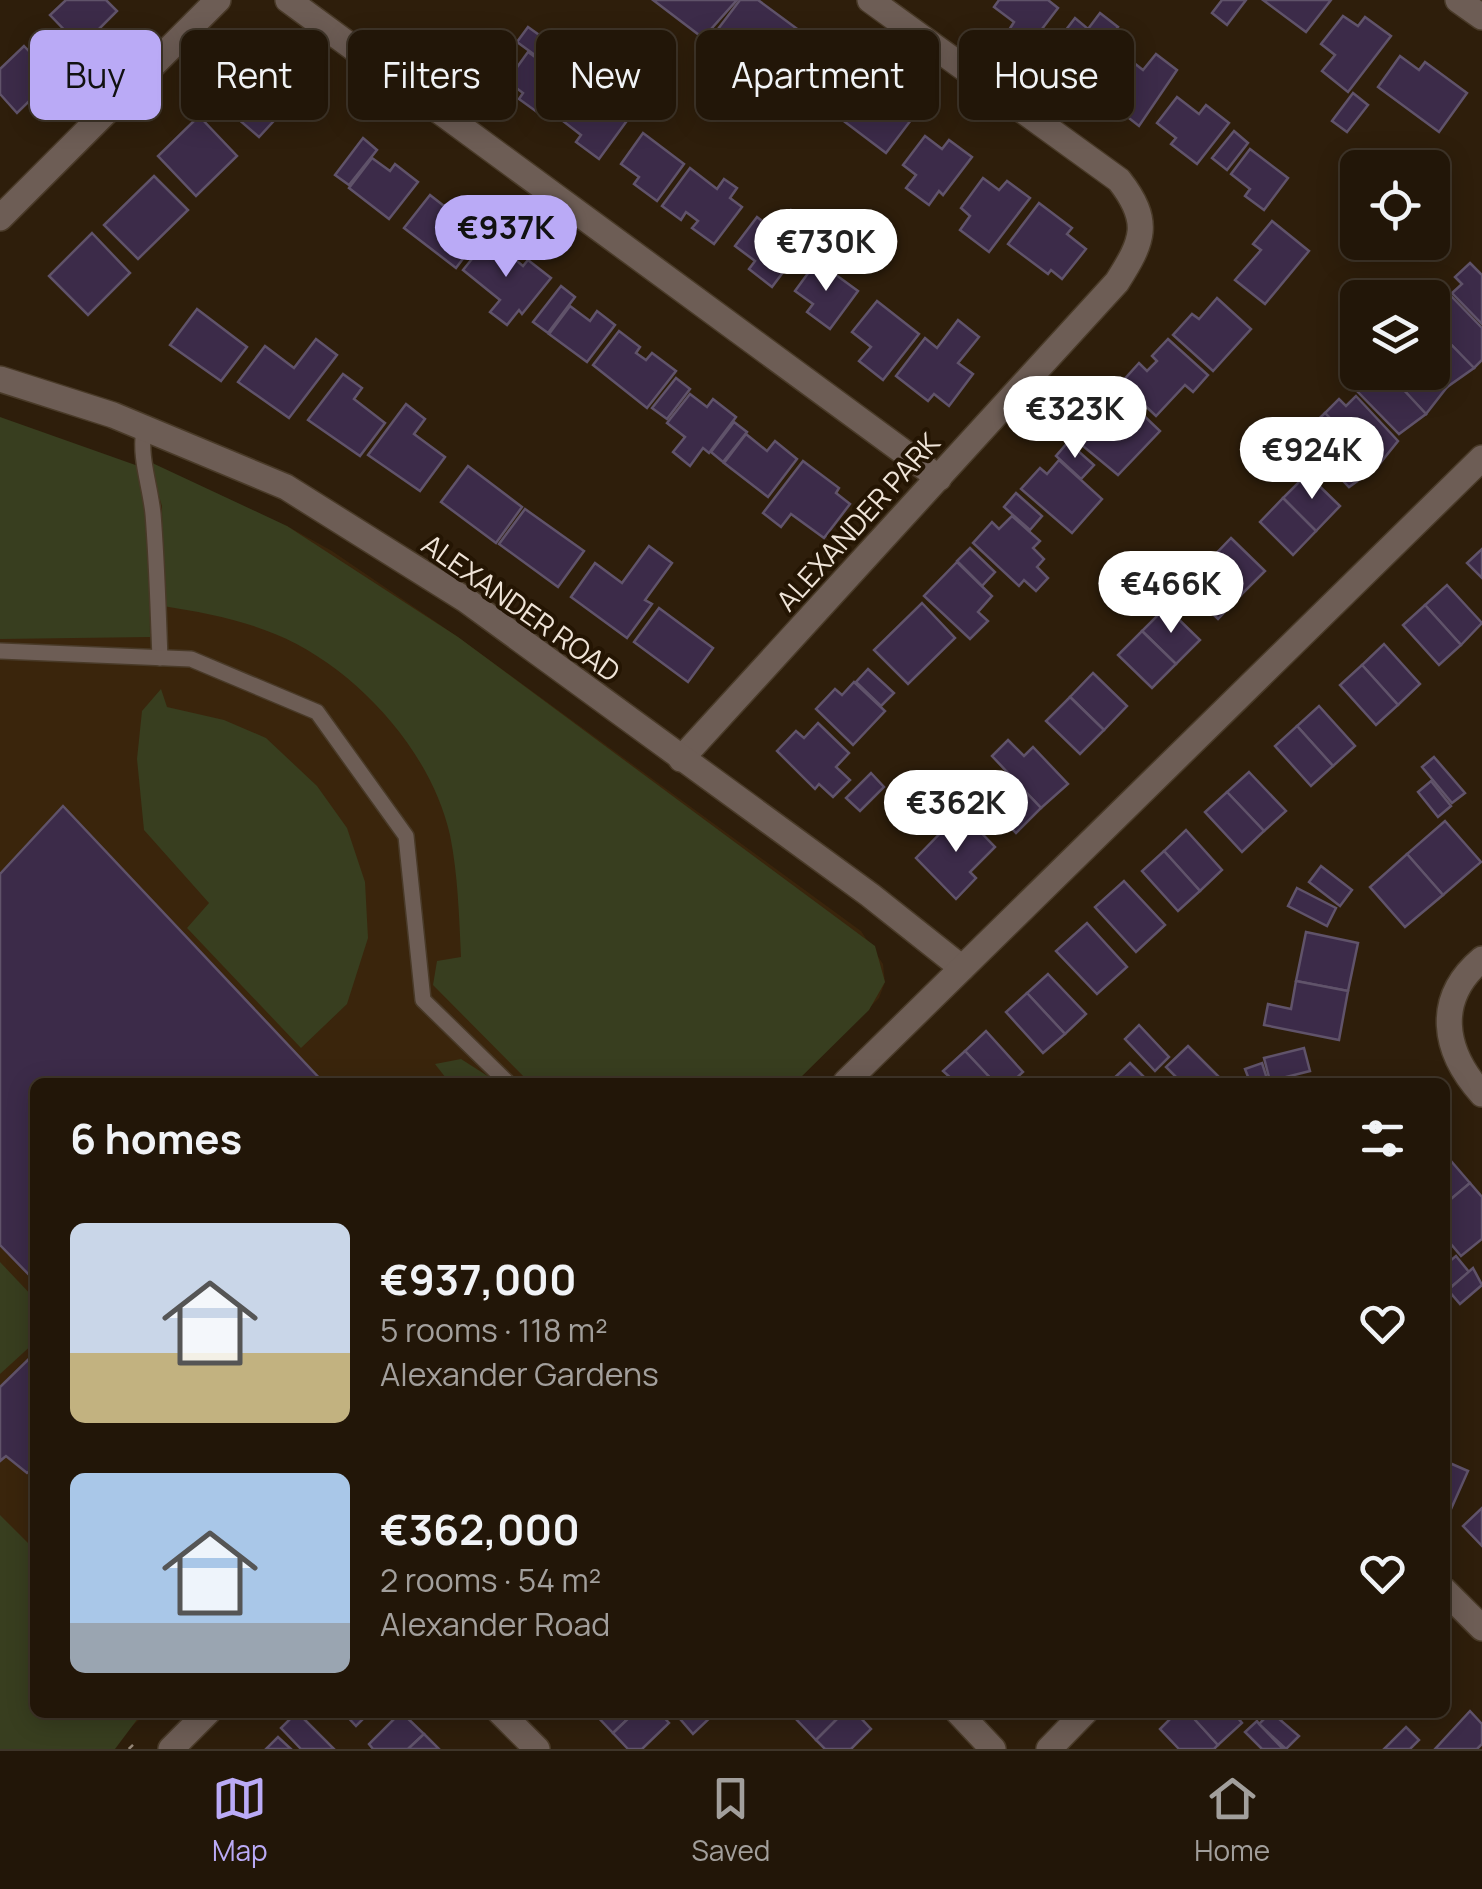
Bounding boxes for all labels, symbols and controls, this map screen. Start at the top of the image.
chip: Buy [30,30,161,120]
chip: Rent [181,30,328,120]
chip: Filters [348,30,516,120]
chip: New [536,30,676,120]
chip: Apartment [696,30,939,120]
chip: House [959,30,1134,120]
map controls [1340,150,1450,390]
button: locate [1340,150,1450,260]
pin: €937K [436,195,576,280]
text: €937K [457,205,555,249]
pin: €730K [756,209,896,294]
text: €730K [776,219,876,263]
button: layers [1340,280,1450,390]
pin: €323K [1005,376,1145,461]
text: €323K [1026,386,1124,430]
pin: €924K [1242,417,1382,502]
street label: ALEXANDER PARK [767,424,948,619]
text: €924K [1262,427,1362,471]
street label: ALEXANDER ROAD [415,525,628,690]
pin: €466K [1101,551,1241,636]
text: €466K [1120,561,1222,605]
pin: €362K [886,770,1026,855]
text: €362K [906,780,1006,824]
text: 6 homes [70,1109,242,1167]
icon: filters [1355,1111,1410,1166]
text: €937,000 [380,1250,577,1308]
icon: home [150,1263,270,1383]
icon: heart [1355,1296,1410,1351]
text: 5 rooms · 118 m² [380,1308,608,1352]
text: Alexander Gardens [380,1352,659,1396]
text: €362,000 [380,1500,580,1558]
icon: home [150,1513,270,1633]
icon: heart [1355,1546,1410,1601]
text: 2 rooms · 54 m² [380,1558,601,1602]
text: Alexander Road [380,1602,610,1646]
tab: Map [212,1771,268,1869]
tab: Saved [692,1771,770,1869]
tab: Home [1194,1771,1270,1869]

